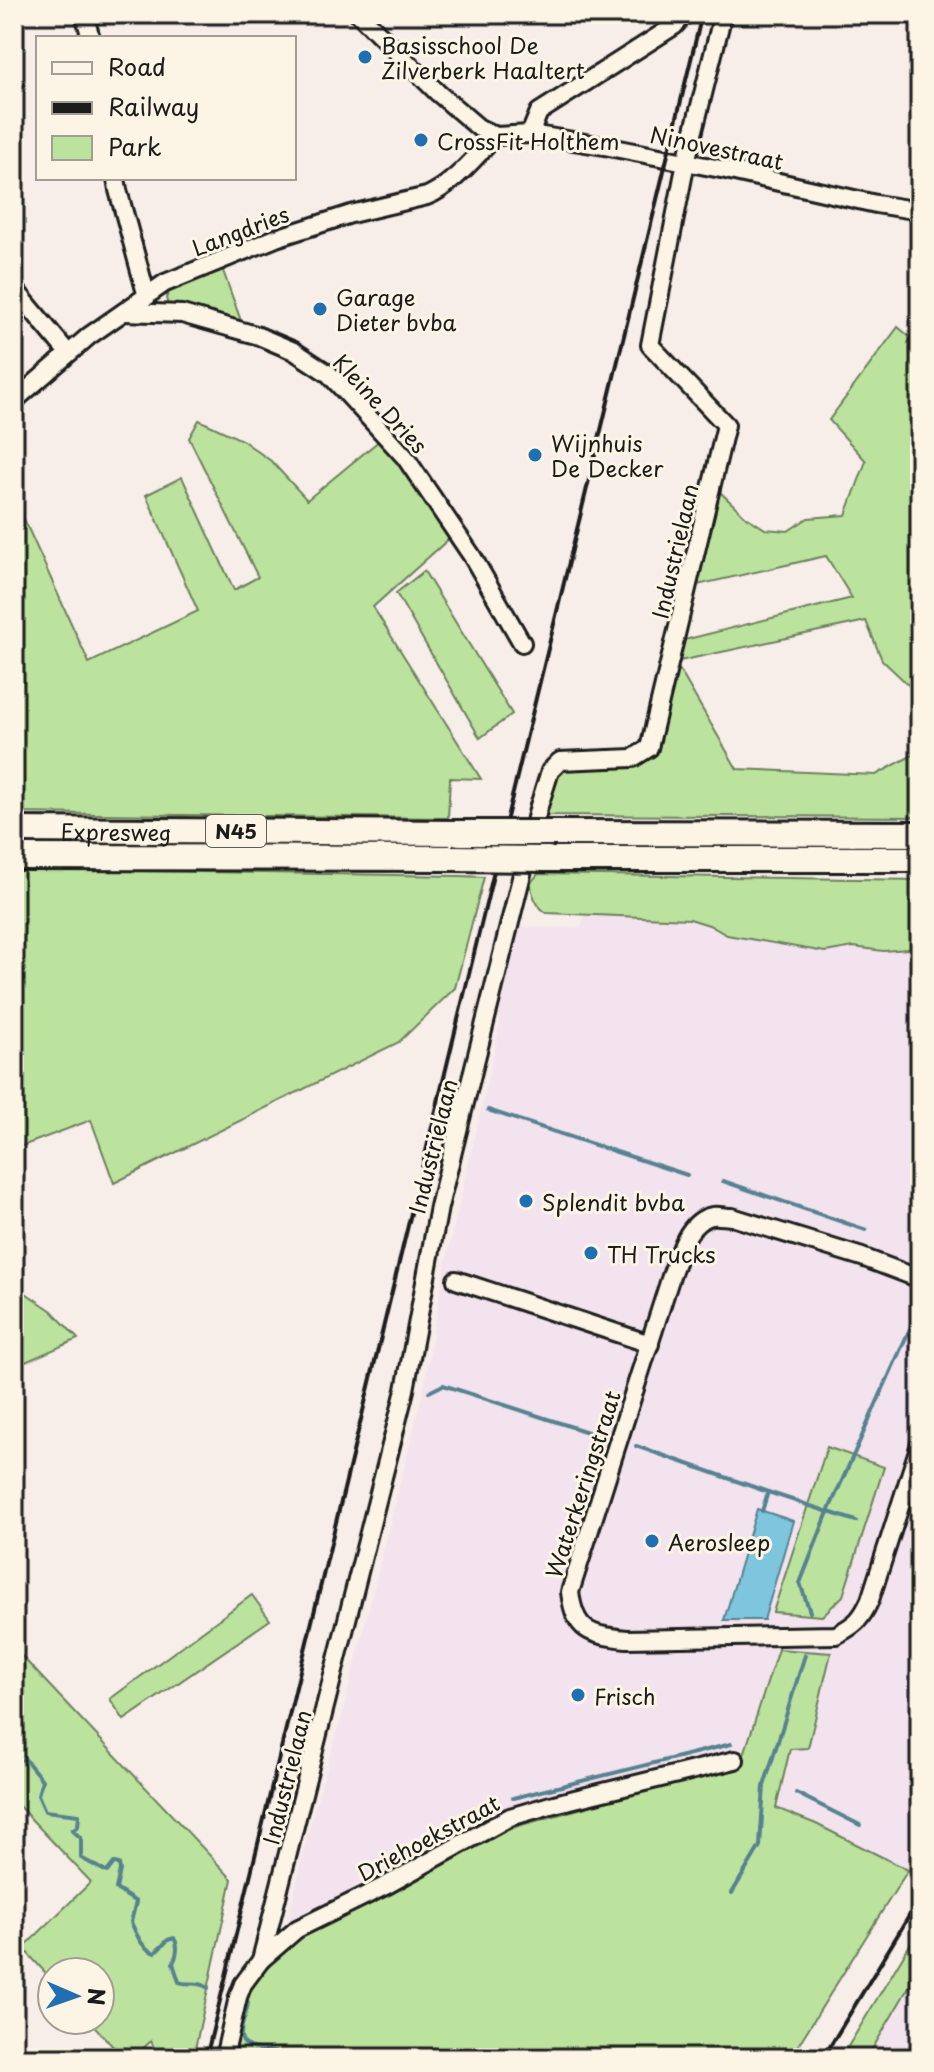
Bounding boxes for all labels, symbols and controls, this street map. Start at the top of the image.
place label: Basisschool De Zilverberk Haaltert [381,28,585,86]
legend [36,36,296,180]
text: Road [108,48,166,84]
marker: Basisschool De Zilverberk Haaltert [356,48,374,66]
text: Railway [108,88,199,124]
street label: Ninovestraat [647,117,787,177]
place label: CrossFit Holthem [437,124,619,157]
text: Park [108,128,162,164]
marker: CrossFit Holthem [412,131,430,149]
street label: Langdries [187,196,293,264]
place label: Garage Dieter bvba [336,280,457,338]
marker: Garage Dieter bvba [311,300,329,318]
street label: Kleine Dries [326,346,436,460]
place label: Wijnhuis De Decker [551,426,664,484]
marker: Wijnhuis De Decker [526,446,544,464]
street label: Industrielaan [642,480,706,622]
street label: Expresweg [61,814,171,848]
road number: N45 [206,815,266,847]
street label: Industrielaan [399,1075,465,1217]
place label: Splendit bvba [542,1185,685,1218]
marker: Splendit bvba [517,1192,535,1210]
place label: TH Trucks [607,1237,715,1270]
marker: TH Trucks [582,1244,600,1262]
street label: Waterkeringstraat [536,1386,628,1582]
place label: Aerosleep [668,1525,770,1558]
marker: Aerosleep [643,1532,661,1550]
place label: Frisch [594,1679,655,1712]
marker: Frisch [569,1686,587,1704]
street label: Industrielaan [253,1706,319,1848]
street label: Driehoekstraat [351,1786,505,1888]
north arrow [36,1956,116,2036]
text: N [81,1987,114,2006]

